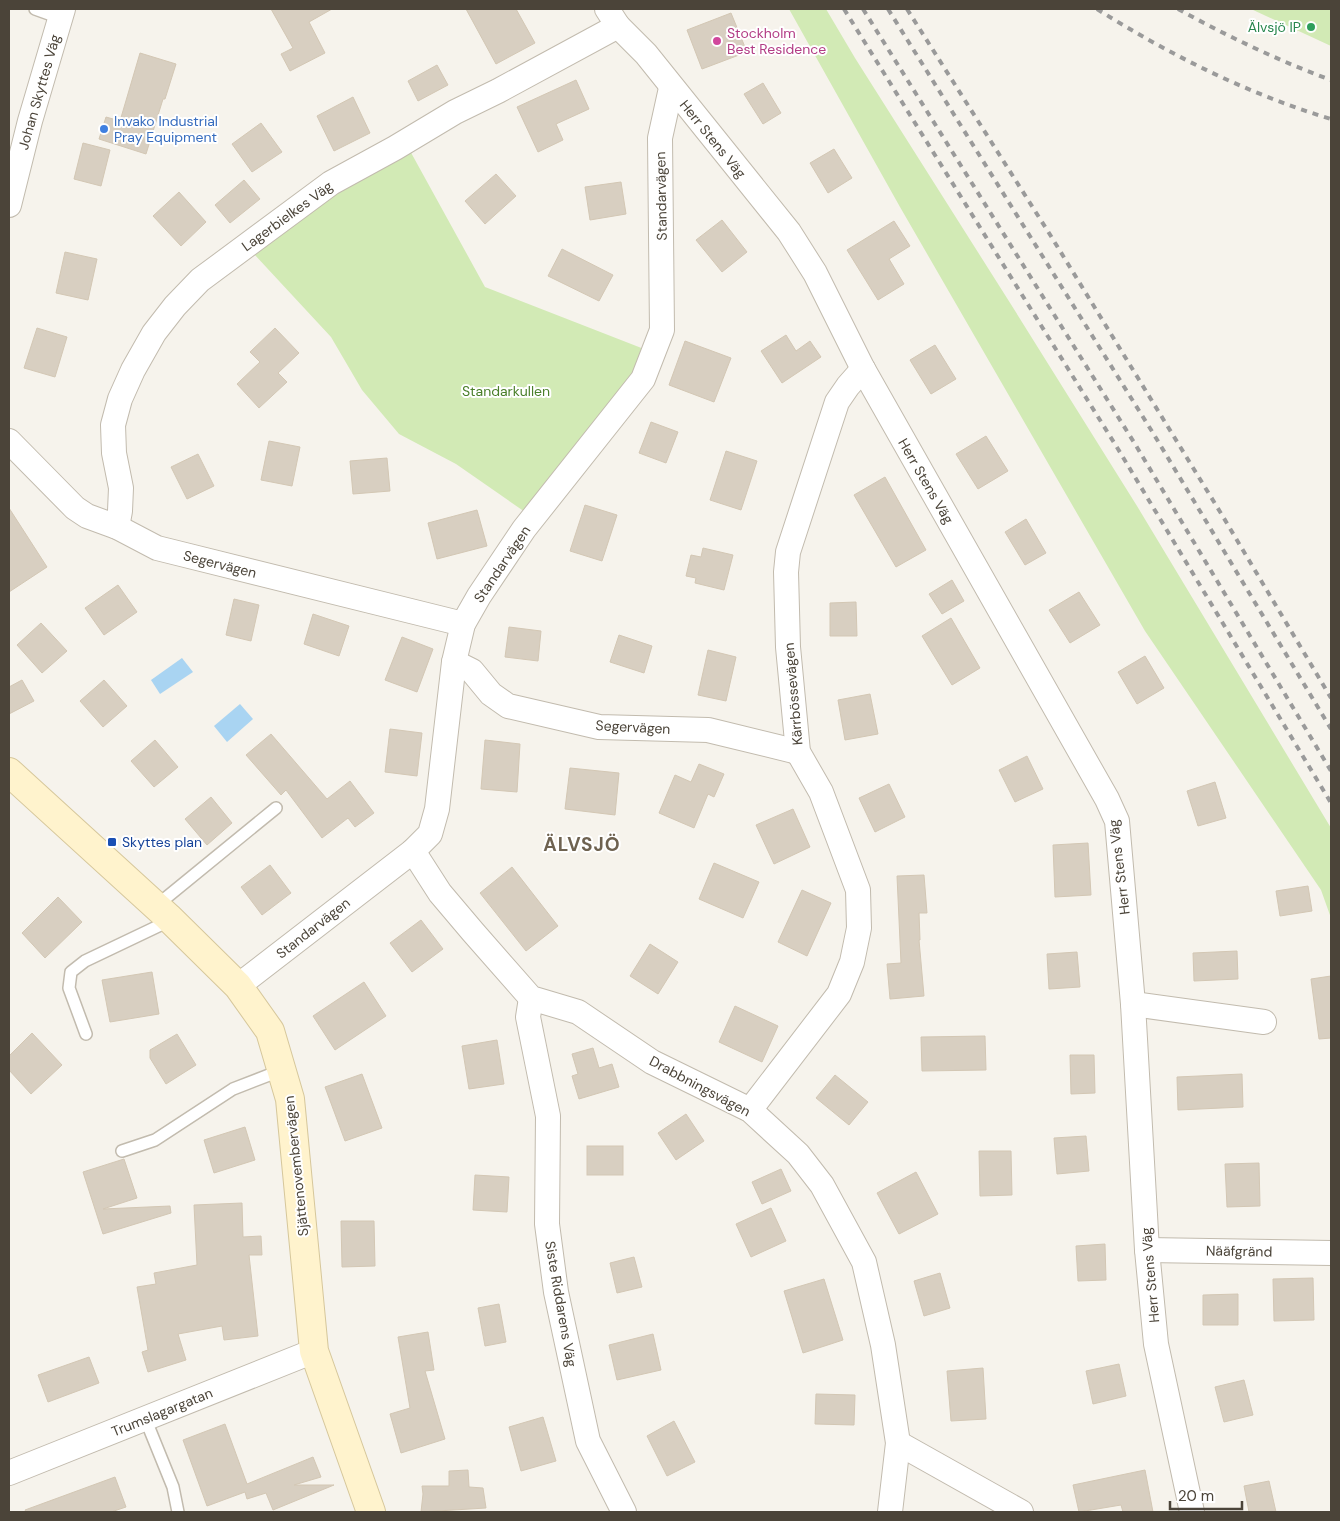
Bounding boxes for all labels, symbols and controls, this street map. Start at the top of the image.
place label: Älvsjö IP [1248,18,1301,36]
marker: Älvsjö IP [1305,21,1317,33]
place label: Stockholm Best Residence [727,24,826,58]
street label: Johan Skyttes Väg [14,32,64,152]
marker: Stockholm Best Residence [711,35,723,47]
street label: Herr Stens Väg [676,96,750,182]
place label: Invako Industrial Pray Equipment [114,112,218,146]
marker: Invako Industrial Pray Equipment [98,123,110,135]
street label: Standarvägen [651,151,671,241]
street label: Lagerbielkes Väg [238,177,336,255]
park label: Standarkullen [462,382,550,400]
street label: Herr Stens Väg [894,435,958,527]
street label: Standarvägen [470,522,534,606]
street label: Segervägen [182,546,258,582]
street label: Kärrbössevägen [780,642,806,746]
street label: Segervägen [595,716,671,738]
street label: Herr Stens Väg [1104,818,1134,916]
district label: ÄLVSJÖ [543,832,621,857]
place label: Skyttes plan [122,833,202,851]
marker: Skyttes plan [106,836,118,848]
street label: Standarvägen [272,894,354,962]
street label: Drabbningsvägen [646,1052,754,1120]
street label: Sjättenovembervägen [280,1095,312,1237]
street label: Herr Stens Väg [1137,1226,1163,1323]
street label: Siste Riddarens Väg [541,1240,581,1369]
street label: Nääfgränd [1206,1241,1272,1261]
street label: Trumslagargatan [109,1384,215,1440]
scale bar [1170,1478,1242,1510]
text: 20 m [1178,1486,1214,1506]

